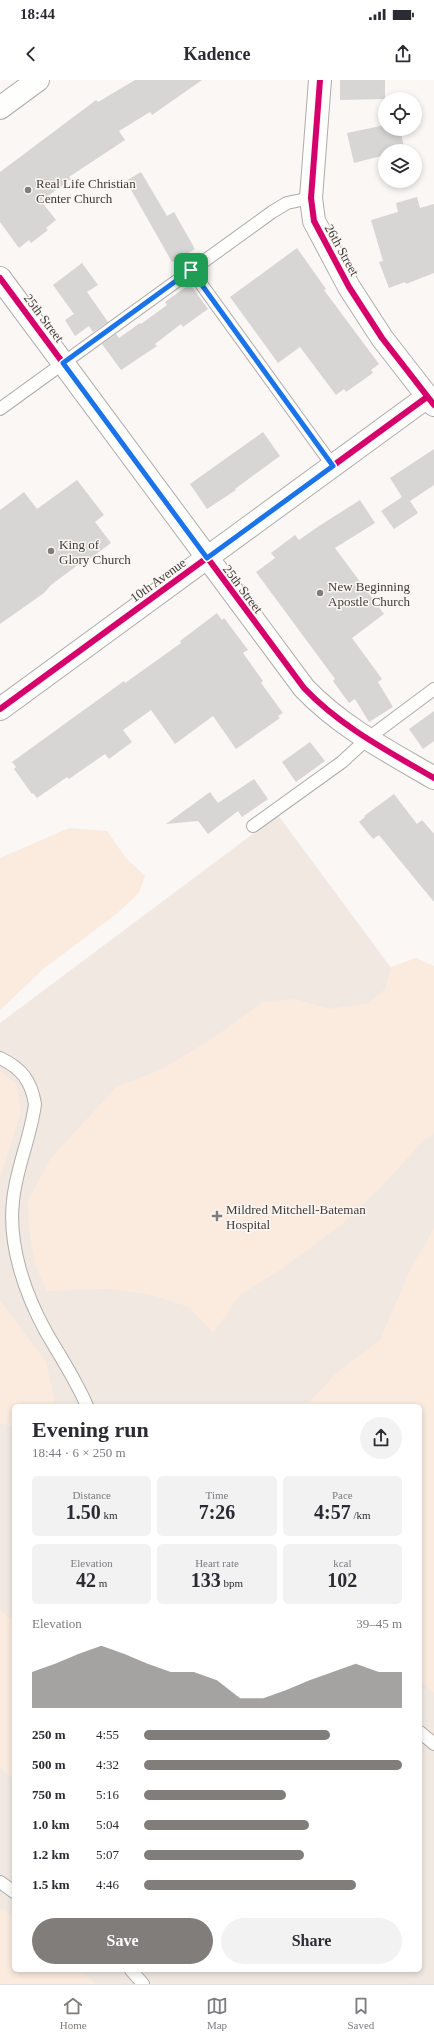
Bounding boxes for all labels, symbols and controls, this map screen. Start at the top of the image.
text: 18:44 [20,6,55,22]
icon: back [20,43,42,65]
icon: share [392,43,414,65]
text: Kadence [184,44,251,64]
map controls [378,92,422,188]
button: locate [378,92,422,136]
button: layers [378,144,422,188]
place label: Real Life Christian Center Church [36,176,136,206]
marker: Real Life Christian Center Church [23,185,33,195]
street label: 26th Street [322,222,362,279]
pin [174,253,208,287]
icon: arrive [180,259,202,281]
street label: 25th Street [21,291,67,345]
place label: King of Glory Church [59,537,131,567]
marker: King of Glory Church [46,546,56,556]
street label: 10th Avenue [127,555,189,605]
street label: 25th Street [220,562,266,616]
place label: New Beginning Apostle Church [328,579,410,609]
marker: New Beginning Apostle Church [315,588,325,598]
place label: Mildred Mitchell-Bateman Hospital [226,1202,366,1232]
marker: Mildred Mitchell-Bateman Hospital [211,1210,223,1222]
text: Evening run [32,1417,149,1442]
button: share [360,1417,402,1459]
text: 18:44 · 6 × 250 m [32,1445,126,1460]
text: Distance [72,1489,111,1501]
text: Time [206,1489,228,1501]
text: Pace [332,1489,353,1501]
text: 1.50 [66,1501,101,1523]
text: 7:26 [199,1501,235,1523]
text: 4:57 [314,1501,351,1523]
text: km [101,1509,118,1521]
text: /km [351,1509,371,1521]
text: Elevation [71,1557,113,1569]
text: Heart rate [195,1557,239,1569]
text: kcal [333,1557,351,1569]
text: 42 [76,1569,96,1591]
text: 133 [191,1569,221,1591]
text: 102 [327,1569,357,1591]
text: m [96,1577,107,1589]
text: bpm [221,1577,243,1589]
text: Elevation [32,1616,82,1631]
text: 39–45 m [356,1616,402,1631]
text: 250 m [32,1727,66,1742]
text: 4:55 [96,1727,119,1742]
text: 500 m [32,1757,66,1772]
text: 4:32 [96,1757,119,1772]
text: 750 m [32,1787,66,1802]
text: 5:16 [96,1787,119,1802]
text: 1.0 km [32,1817,70,1832]
text: 5:04 [96,1817,119,1832]
text: 1.2 km [32,1847,70,1862]
text: 5:07 [96,1847,119,1862]
text: 1.5 km [32,1877,70,1892]
text: 4:46 [96,1877,119,1892]
button: Save [32,1918,213,1964]
button: Share [221,1918,402,1964]
tab: Home [60,1995,87,2031]
tab: Map [206,1995,228,2031]
tab: Saved [347,1995,374,2031]

